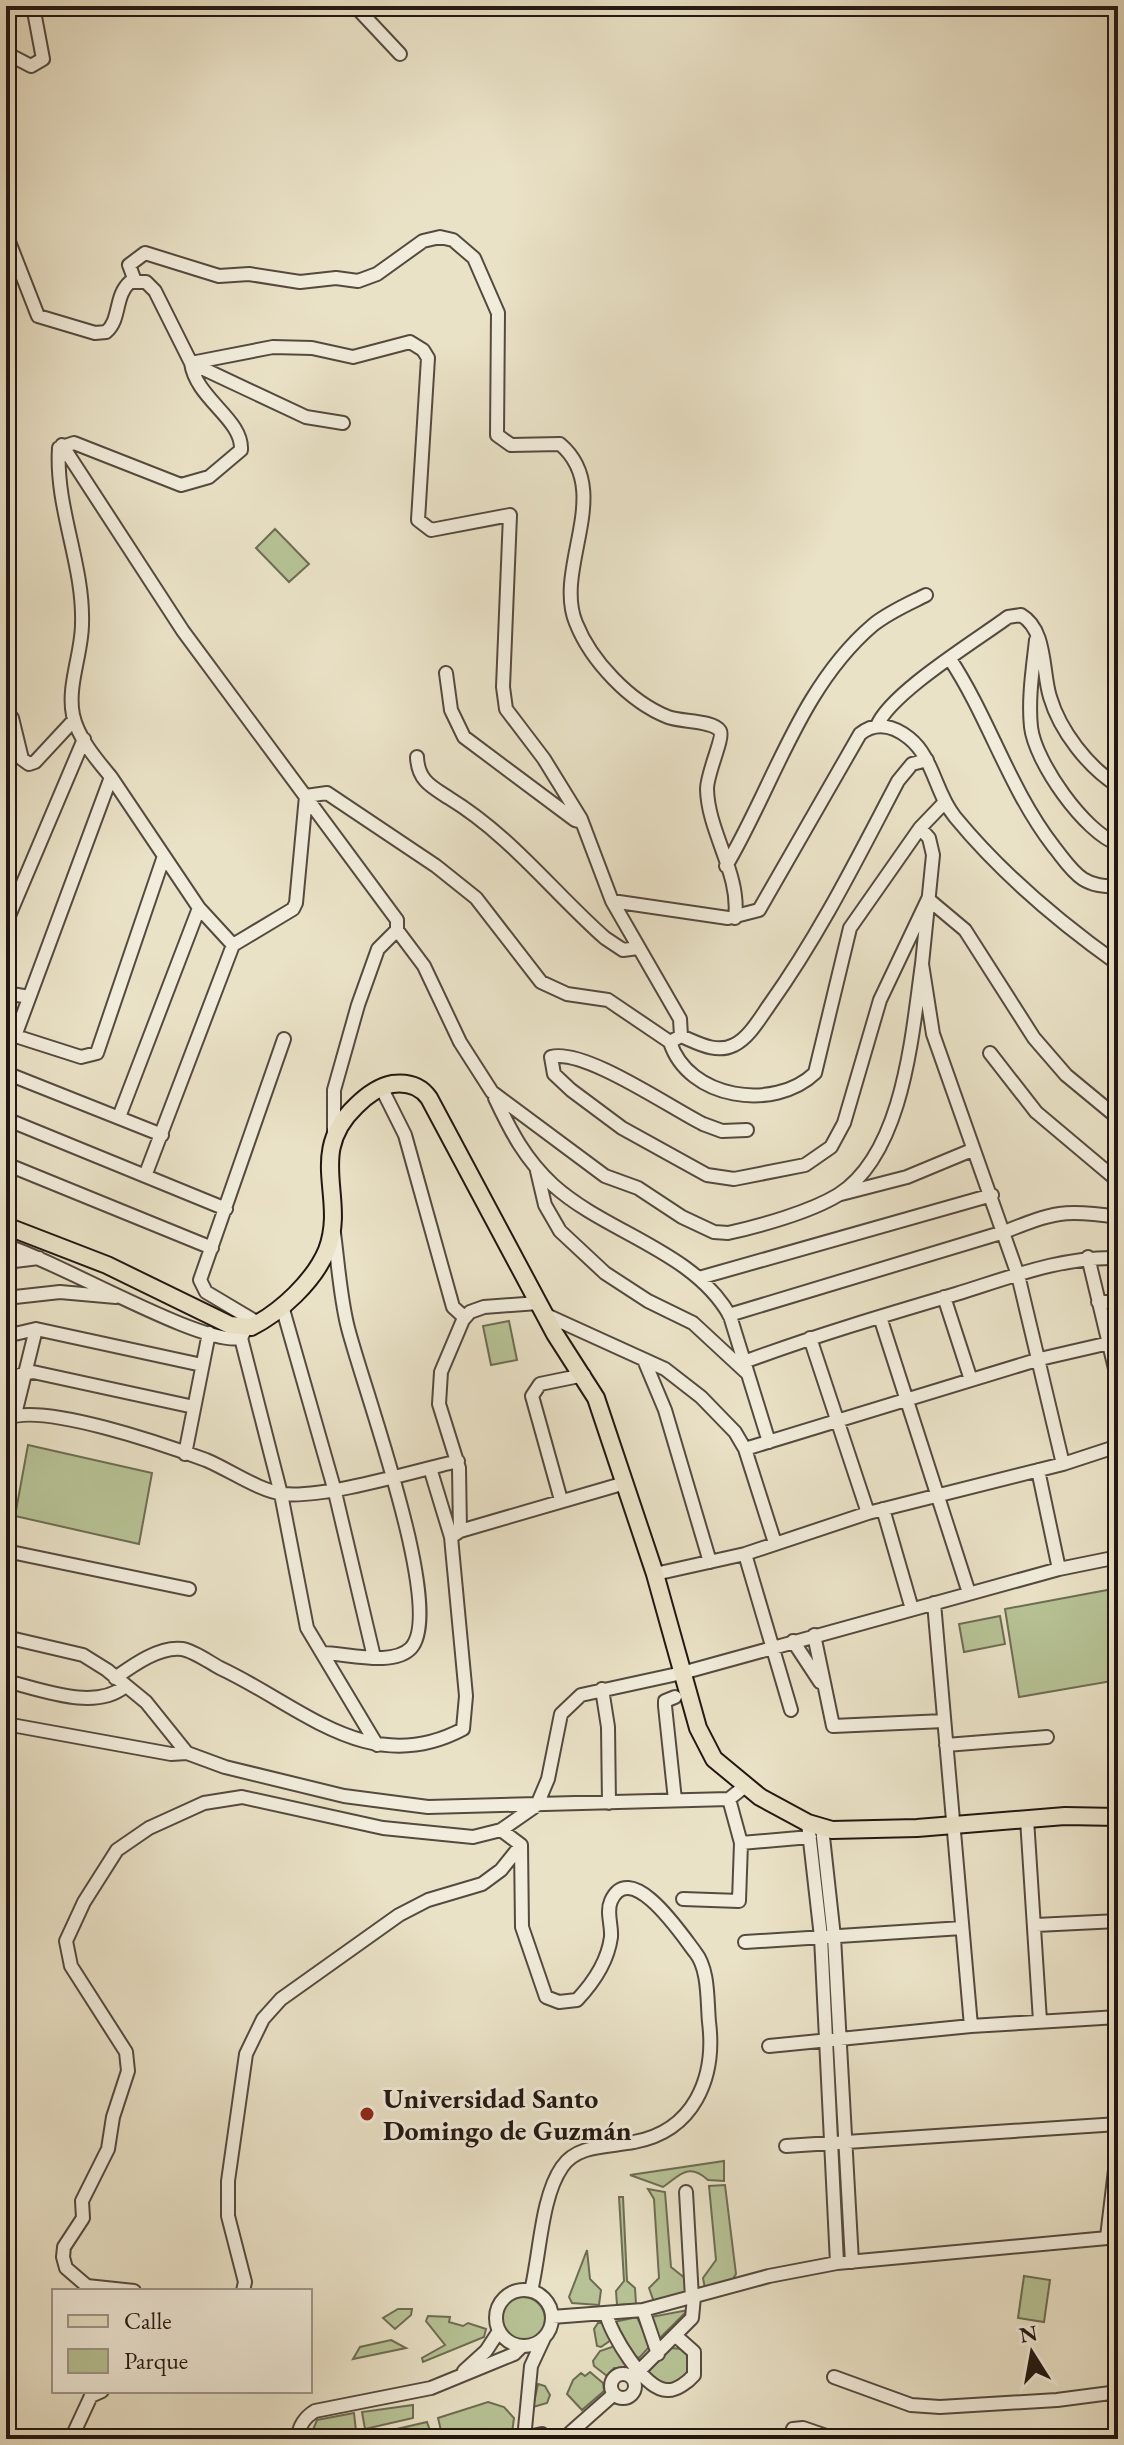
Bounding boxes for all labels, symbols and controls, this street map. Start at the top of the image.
place label: Universidad Santo Domingo de Guzmán [383,2080,632,2148]
marker: Universidad Santo Domingo de Guzmán [358,2105,376,2123]
legend [52,2289,312,2393]
text: Calle [124,2305,172,2336]
north arrow [992,2313,1072,2393]
text: N [1017,2318,1040,2350]
text: Parque [124,2345,188,2376]

